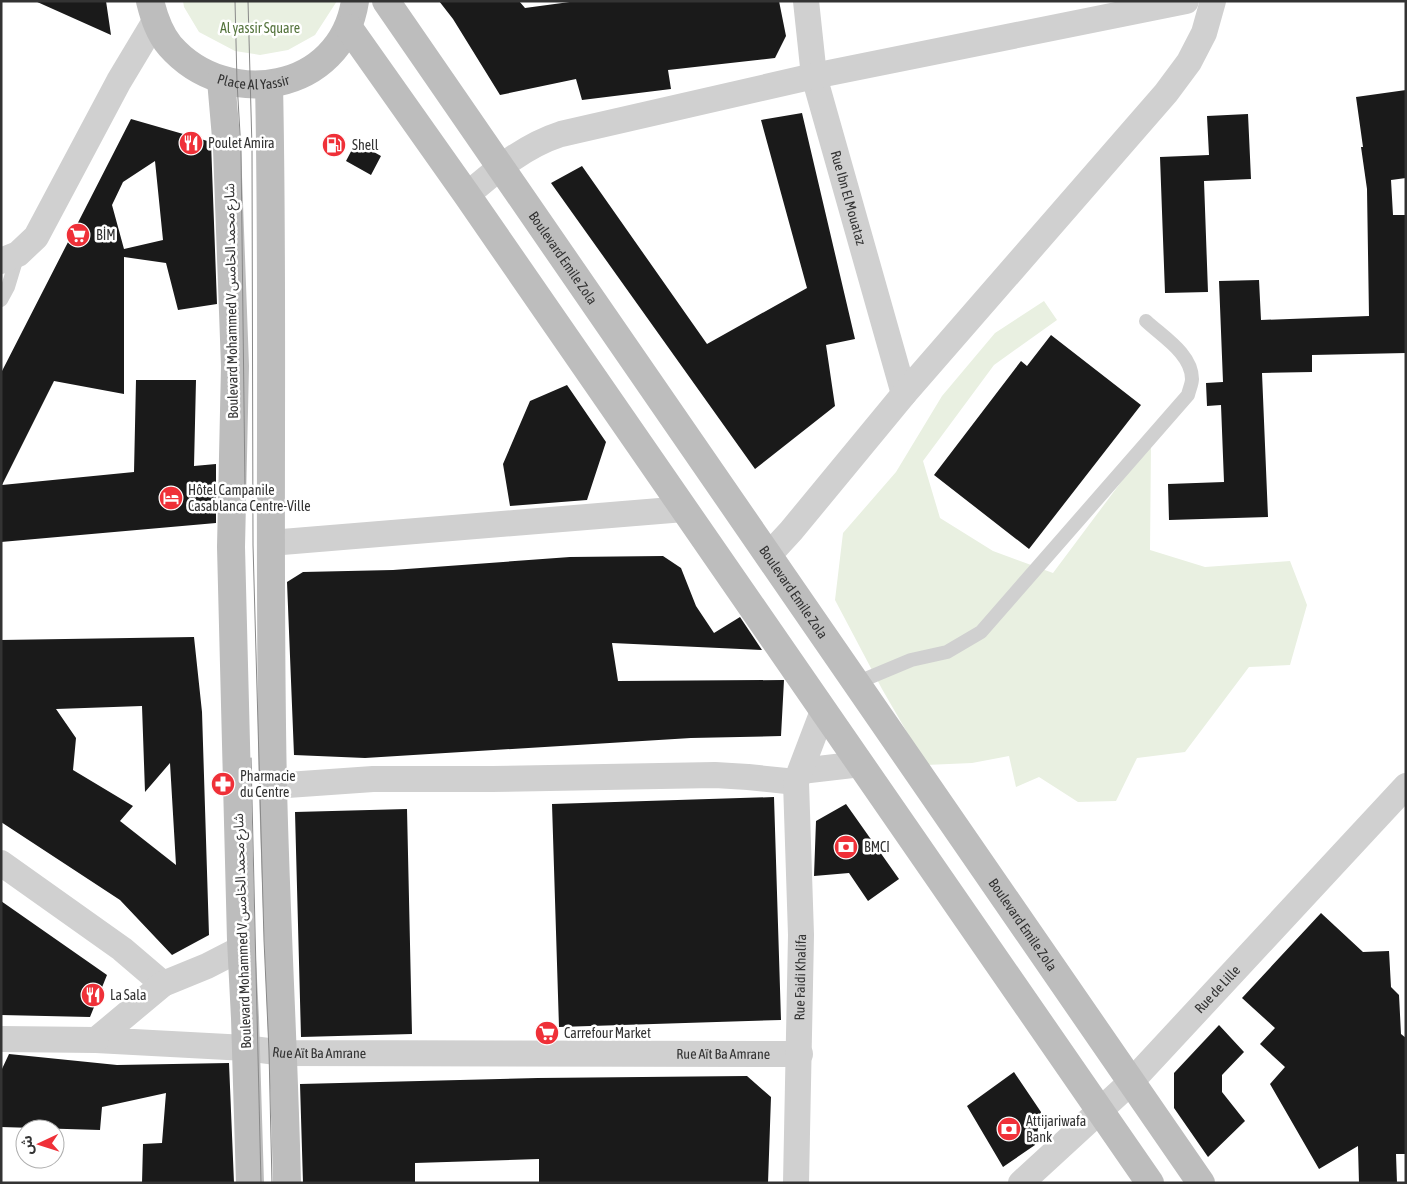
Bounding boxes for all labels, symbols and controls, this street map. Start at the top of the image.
park label: Al yassir Square [220,20,300,36]
street label: Place Al Yassir [215,71,292,92]
restaurant icon: Poulet Amira [178,130,204,156]
fuel station icon: Shell [321,132,347,158]
place label: Poulet Amira [208,135,274,151]
place label: Shell [352,137,379,153]
street label: Rue Ibn El Mouataz [828,149,869,247]
street label: Boulevard Mohammed V شارع محمد الخامس [221,183,244,419]
street label: Boulevard Emile Zola [526,208,601,307]
supermarket icon: BİM [65,222,91,248]
place label: BİM [96,227,116,243]
place label: Hôtel Campanile Casablanca Centre-Ville [188,482,311,514]
hotel icon: Hôtel Campanile Casablanca Centre-Ville [158,485,184,511]
street label: Boulevard Emile Zola [756,543,831,641]
place label: Pharmacie du Centre [240,768,296,800]
pharmacy icon: Pharmacie du Centre [210,771,236,797]
street label: Boulevard Mohammed V شارع محمد الخامس [230,813,257,1049]
bank icon: BMCI [833,834,859,860]
place label: BMCI [864,839,890,855]
street label: Boulevard Emile Zola [985,875,1060,974]
street label: Rue Faidi Khalifa [791,934,809,1020]
street label: Rue de Lille [1191,962,1243,1016]
restaurant icon: La Sala [80,982,106,1008]
place label: La Sala [110,987,146,1003]
supermarket icon: Carrefour Market [534,1020,560,1046]
place label: Carrefour Market [564,1025,651,1041]
street label: Rue Aït Ba Amrane [271,1044,366,1061]
street label: Rue Aït Ba Amrane [676,1046,770,1062]
place label: Attijariwafa Bank [1026,1113,1086,1145]
bank icon: Attijariwafa Bank [996,1116,1022,1142]
north arrow [15,1119,65,1169]
text: ش [18,1135,36,1155]

